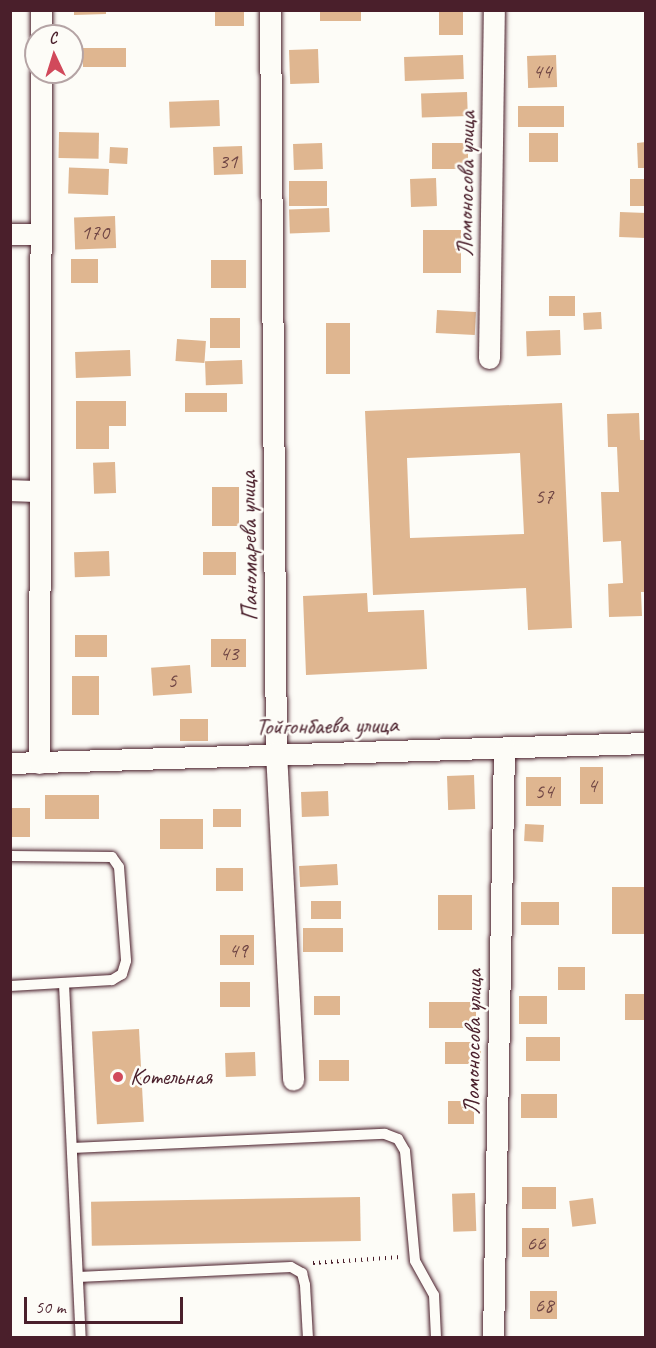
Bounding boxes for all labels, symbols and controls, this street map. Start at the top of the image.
north arrow [24,24,84,84]
text: С [48,28,57,48]
house number: 44 [533,58,551,84]
street label: Ломоносова улица [450,110,482,258]
house number: 31 [219,148,237,174]
house number: 170 [81,219,109,245]
street label: Паномарева улица [233,469,265,623]
house number: 57 [535,483,553,509]
house number: 43 [220,640,238,666]
house number: 5 [167,667,177,693]
street label: Тойгонбаева улица [254,710,400,742]
house number: 4 [587,772,597,798]
house number: 54 [535,778,553,804]
house number: 49 [229,937,247,963]
street label: Ломоносова улица [457,968,489,1116]
place label: Котельная [130,1063,212,1091]
marker: Котельная [111,1070,125,1084]
house number: 66 [527,1230,545,1256]
scale bar [27,1285,186,1323]
house number: 68 [535,1292,553,1318]
text: 50 m [35,1296,66,1318]

